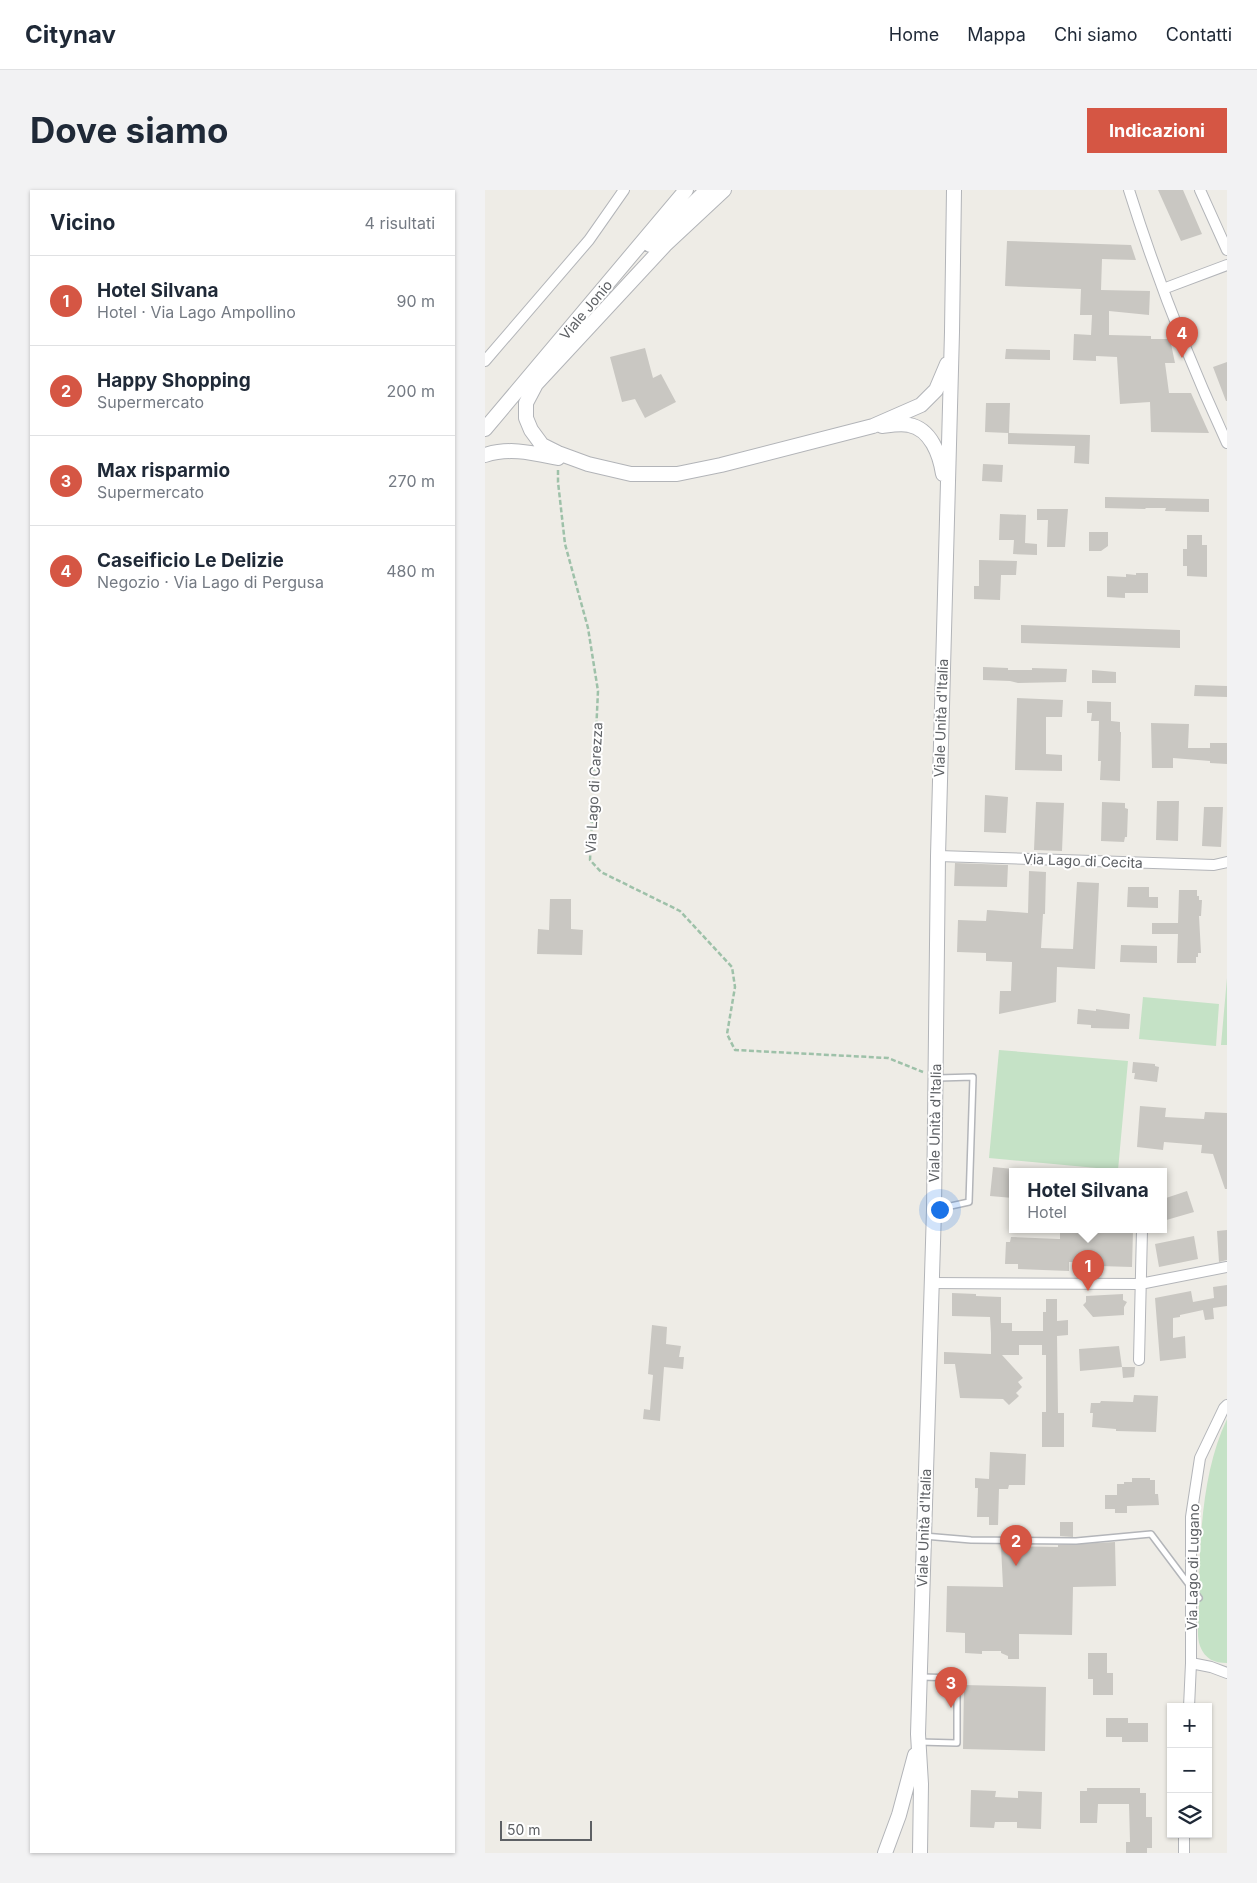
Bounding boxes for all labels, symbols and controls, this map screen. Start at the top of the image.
text: Citynav [25,20,116,49]
text: Home [889,24,939,45]
text: Mappa [967,24,1026,45]
text: Chi siamo [1054,24,1138,45]
text: Contatti [1166,24,1232,45]
button: Indicazioni [1087,108,1227,153]
text: Dove siamo [30,109,228,151]
text: Vicino [50,210,115,235]
text: 4 risultati [365,213,435,233]
street label: Viale Jonio [556,276,616,343]
text: Hotel Silvana [97,279,219,302]
text: 1 [63,291,69,311]
text: 90 m [396,291,435,311]
text: Hotel · Via Lago Ampollino [97,302,296,322]
pin: 4 [1166,317,1198,358]
text: Happy Shopping [97,369,251,392]
text: 2 [61,381,71,401]
text: 200 m [387,381,435,401]
text: Supermercato [97,392,204,412]
text: Max risparmio [97,459,230,482]
text: 3 [61,471,71,491]
text: 270 m [388,471,435,491]
text: Supermercato [97,482,204,502]
text: Caseificio Le Delizie [97,549,284,572]
text: 4 [61,561,71,581]
text: 480 m [386,561,435,581]
text: Negozio · Via Lago di Pergusa [97,572,324,592]
street label: Viale Unità d'Italia [930,658,951,778]
street label: Via Lago di Carezza [582,722,605,854]
street label: Via Lago di Cecita [1023,850,1143,871]
street label: Viale Unità d'Italia [925,1063,944,1183]
popup [1009,1168,1167,1233]
text: Hotel Silvana [1027,1179,1149,1202]
your location [927,1197,953,1223]
text: Hotel [1027,1202,1067,1222]
pin: 1 [1072,1250,1104,1291]
street label: Viale Unità d'Italia [913,1468,934,1588]
street label: Via Lago di Lugano [1183,1503,1202,1631]
pin: 2 [1000,1525,1032,1566]
pin: 3 [935,1667,967,1708]
map controls [1167,1703,1212,1838]
button: + [1167,1703,1212,1748]
button: − [1167,1748,1212,1793]
button: layers [1167,1793,1212,1838]
scale bar [500,1818,593,1841]
text: 50 m [507,1821,541,1838]

